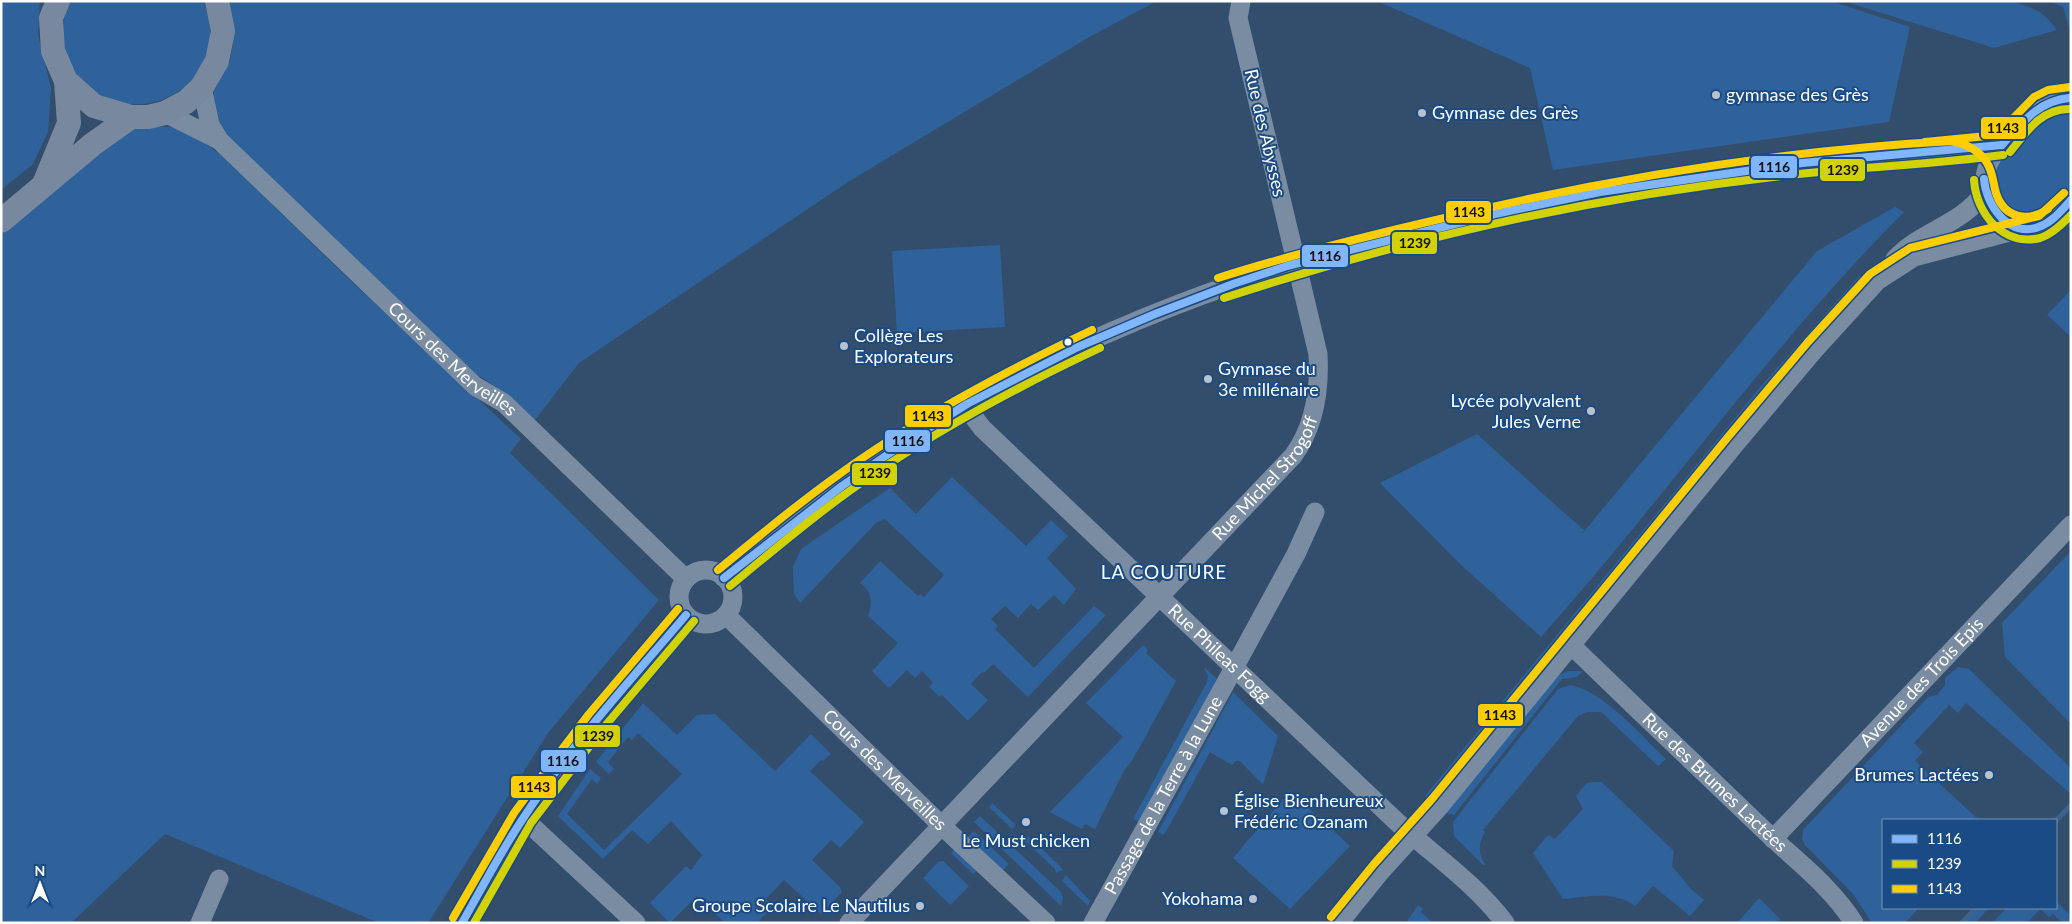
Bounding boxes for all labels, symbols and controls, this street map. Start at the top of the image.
street label: Rue des Abysses [1241,67,1291,199]
place label: gymnase des Grès [1726,83,1869,105]
marker: gymnase des Grès [1710,89,1722,101]
place label: Gymnase des Grès [1432,101,1578,123]
marker: Gymnase des Grès [1416,107,1428,119]
line badge: 1143 [1980,116,2027,140]
text: 1143 [1987,119,2019,136]
line badge: 1116 [1750,155,1798,179]
text: 1116 [1758,158,1790,175]
line badge: 1239 [1819,158,1866,182]
text: 1239 [1827,161,1859,178]
line badge: 1143 [1445,200,1492,224]
text: 1143 [1453,203,1485,220]
line badge: 1239 [1391,231,1438,255]
text: 1239 [1399,234,1431,251]
line badge: 1116 [1301,244,1349,268]
text: 1116 [1309,247,1341,264]
street label: Cours des Merveilles [384,297,523,420]
place label: Collège Les Explorateurs [854,324,954,367]
unlabelled marker [1063,337,1073,347]
marker: Collège Les Explorateurs [838,340,850,352]
place label: Gymnase du 3e millénaire [1218,357,1319,400]
marker: Gymnase du 3e millénaire [1202,373,1214,385]
place label: Lycée polyvalent Jules Verne [1450,389,1582,432]
line badge: 1143 [904,404,952,428]
marker: Lycée polyvalent Jules Verne [1585,405,1597,417]
text: 1143 [912,407,944,424]
street label: Rue Michel Strogoff [1207,413,1322,544]
line badge: 1116 [884,429,931,453]
text: 1116 [892,432,924,449]
line badge: 1239 [851,462,898,486]
text: 1239 [859,464,891,481]
district label: LA COUTURE [1101,560,1227,583]
street label: Rue Phileas Fogg [1164,599,1276,707]
street label: Avenue des Trois Epis [1855,612,1988,751]
street label: Passage de la Terre à la Lune [1099,692,1226,898]
line badge: 1143 [1477,703,1524,727]
street label: Cours des Merveilles [819,704,952,835]
text: 1143 [1484,706,1516,723]
street label: Rue des Brumes Lactées [1638,708,1792,856]
line badge: 1239 [574,724,621,748]
text: 1239 [582,727,614,744]
line badge: 1116 [540,749,587,773]
text: 1116 [547,752,579,769]
place label: Brumes Lactées [1854,763,1979,785]
marker: Brumes Lactées [1983,769,1995,781]
line badge: 1143 [510,775,557,799]
text: 1143 [518,778,550,795]
place label: Église Bienheureux Frédéric Ozanam [1234,789,1384,832]
marker: Église Bienheureux Frédéric Ozanam [1218,805,1230,817]
marker: Le Must chicken [1020,816,1032,828]
legend [1882,819,2057,909]
place label: Le Must chicken [962,829,1090,851]
text: 1116 [1927,829,1962,847]
text: 1239 [1927,854,1962,872]
north arrow [15,859,65,909]
text: N [35,862,45,879]
text: 1143 [1927,879,1962,897]
place label: Yokohama [1162,887,1243,909]
marker: Yokohama [1247,893,1259,905]
place label: Groupe Scolaire Le Nautilus [692,894,910,916]
marker: Groupe Scolaire Le Nautilus [914,900,926,912]

